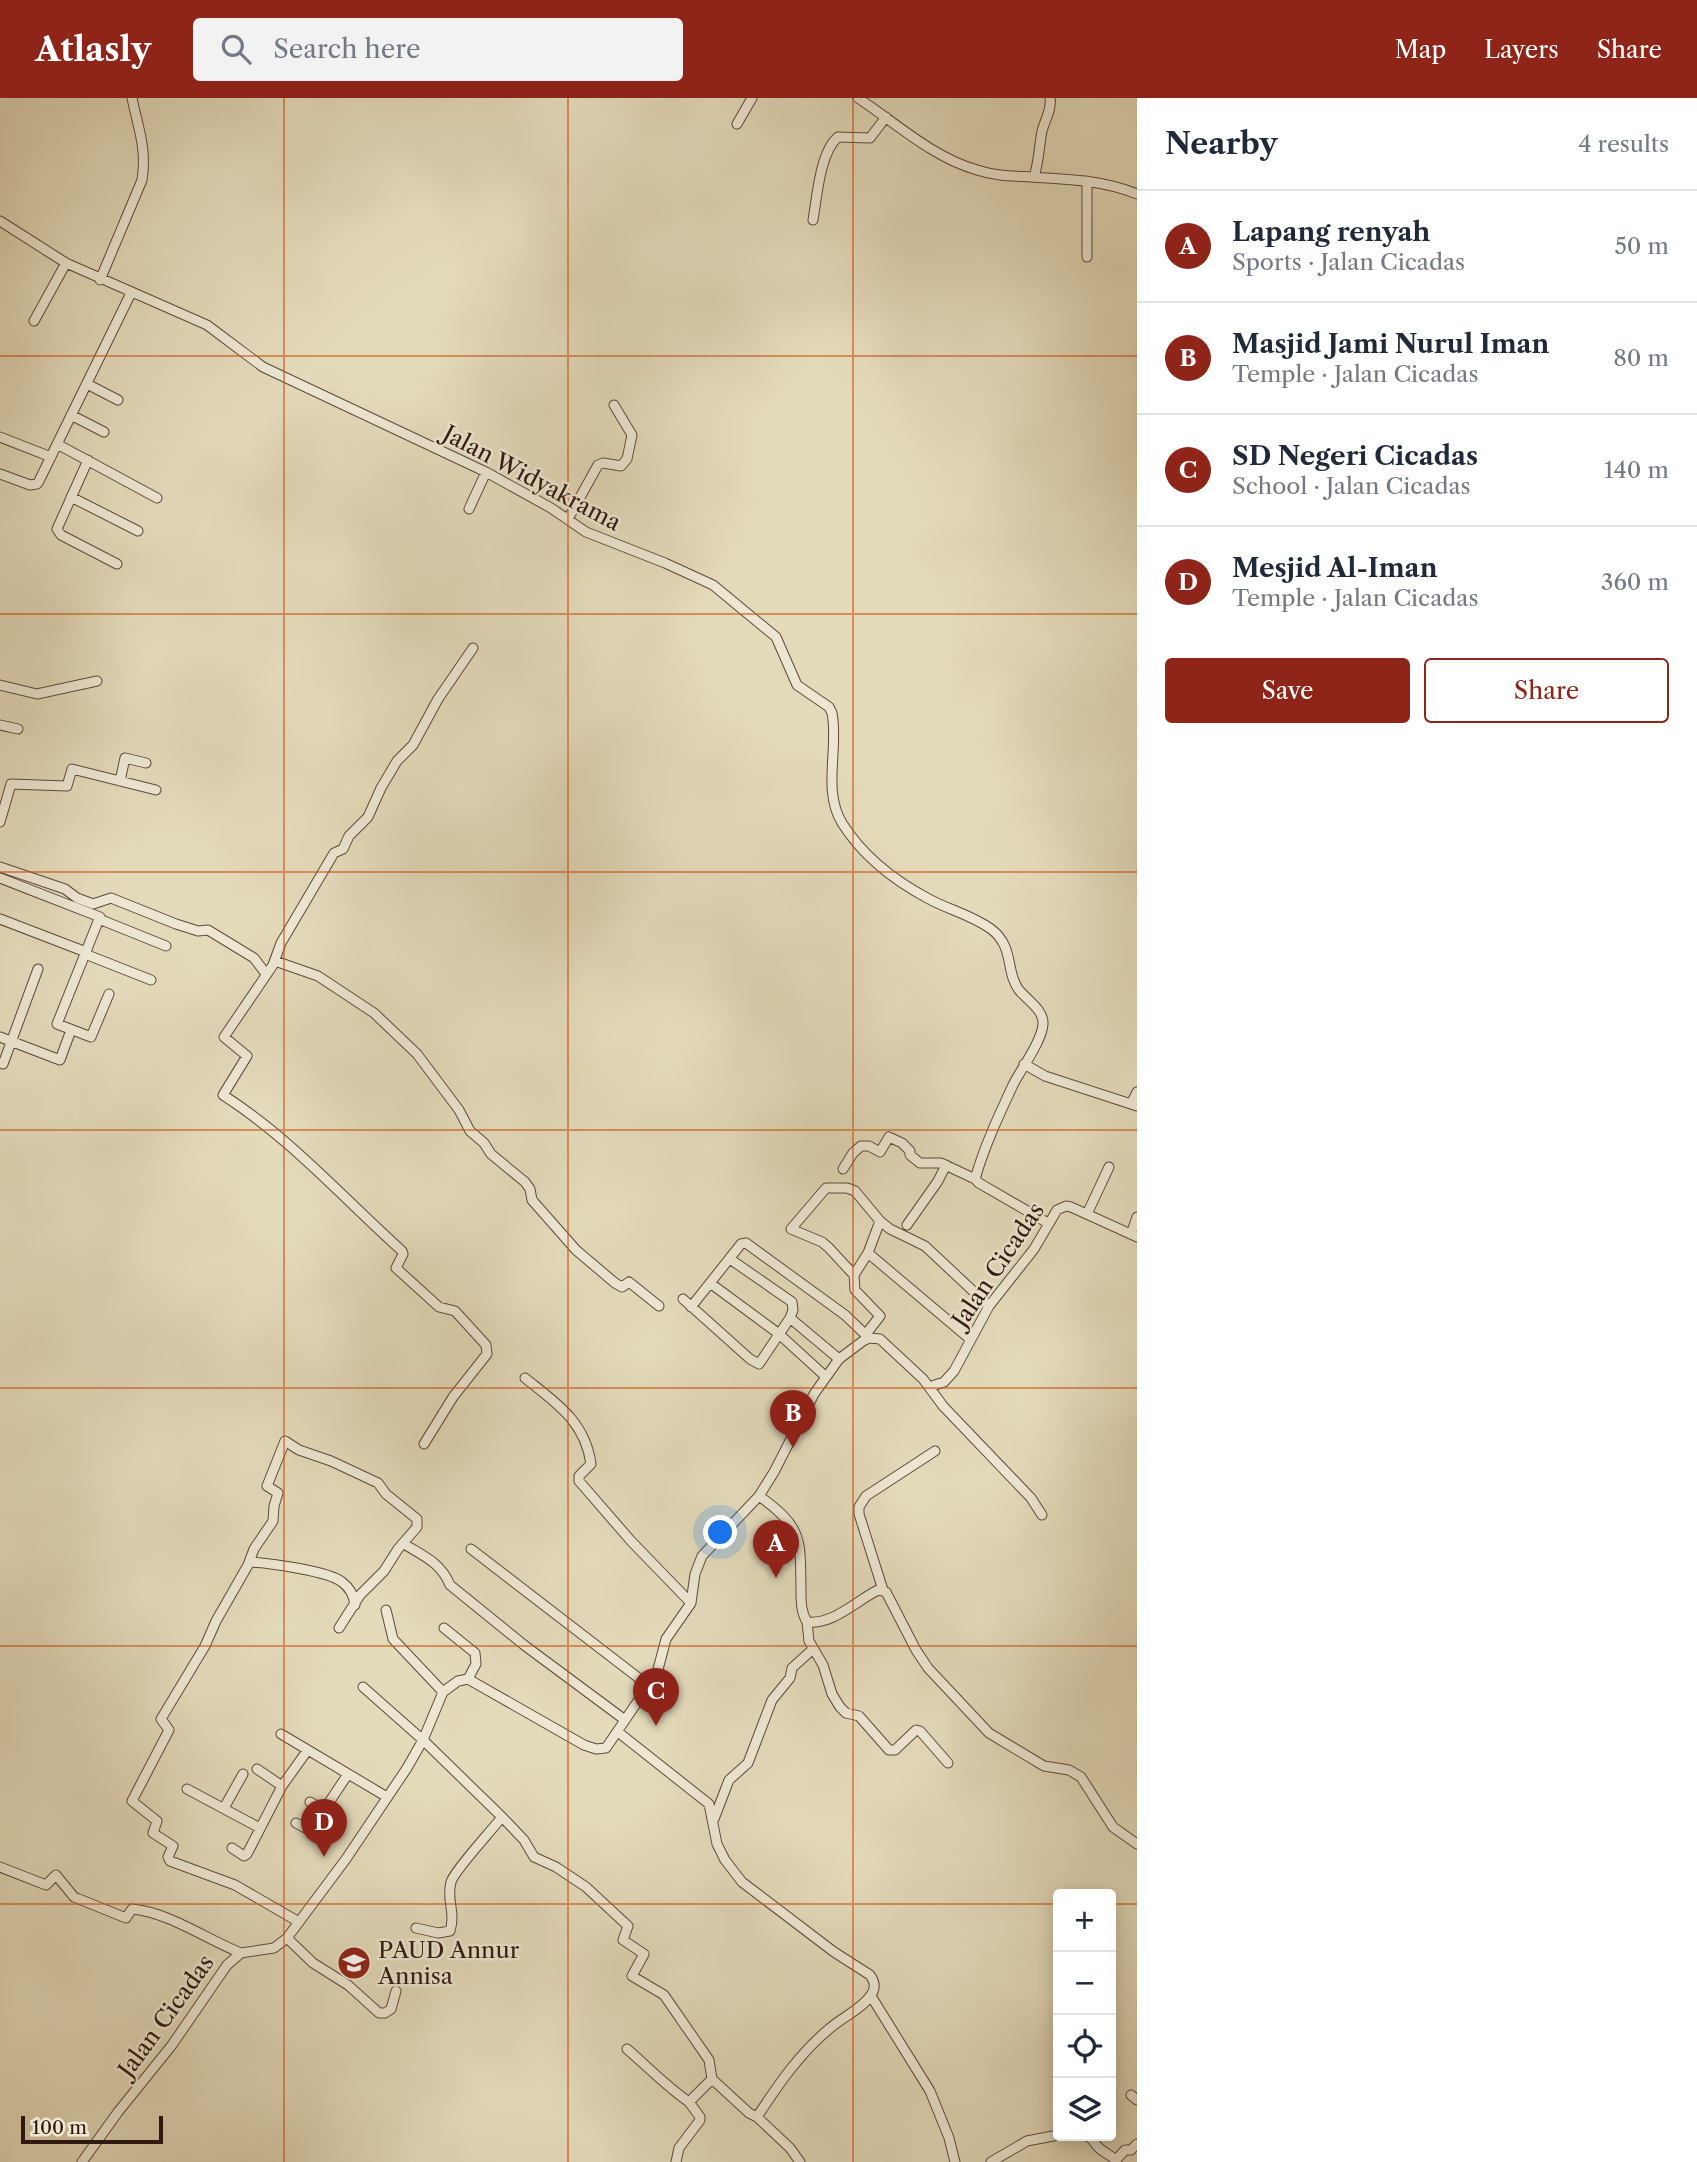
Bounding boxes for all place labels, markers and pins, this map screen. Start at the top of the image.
pin: B [770,1390,816,1448]
pin: A [753,1520,799,1578]
pin: C [633,1668,679,1726]
pin: D [301,1799,347,1857]
place label: PAUD Annur Annisa [377,1936,520,1990]
school or university icon: PAUD Annur Annisa [335,1944,373,1982]

